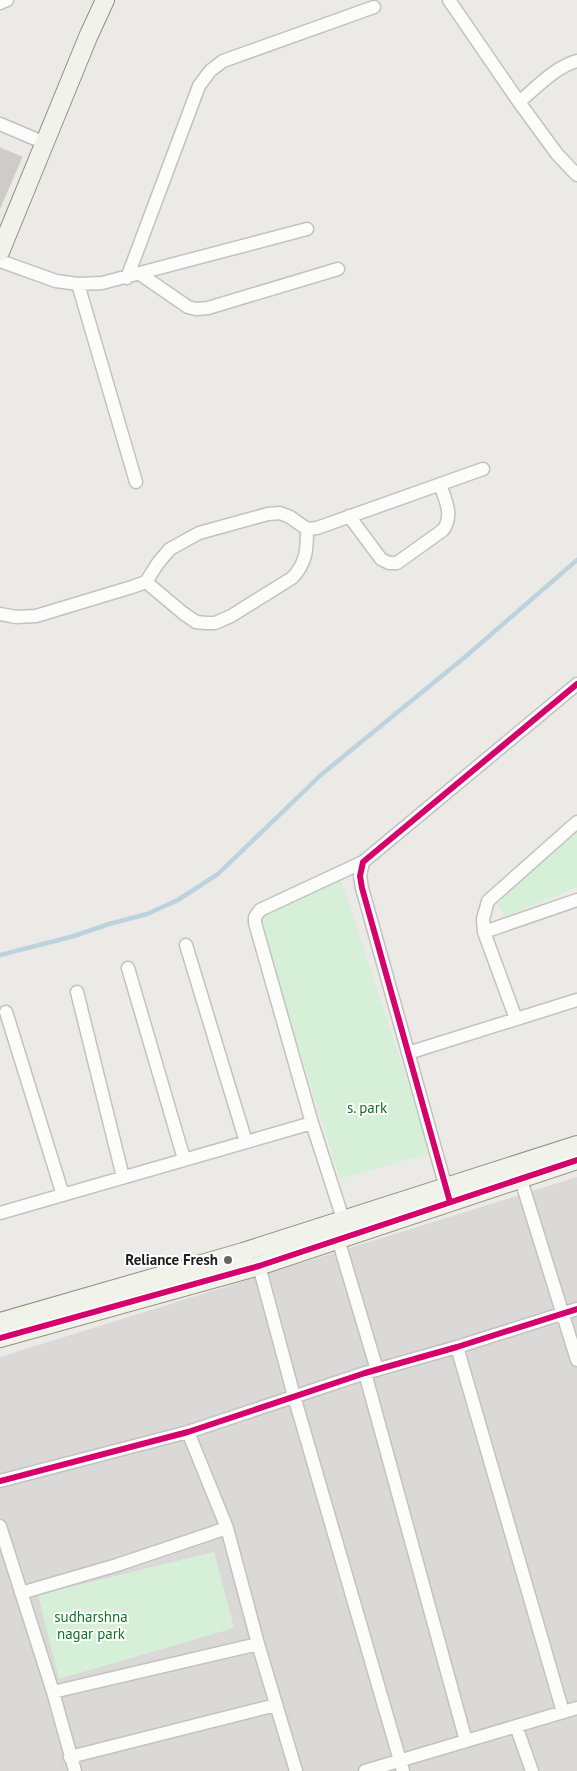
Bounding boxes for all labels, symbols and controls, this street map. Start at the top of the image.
park label: s. park [347,1098,388,1117]
place label: Reliance Fresh [125,1250,218,1269]
marker: Reliance Fresh [222,1254,234,1266]
park label: sudharshna nagar park [54,1607,128,1643]

